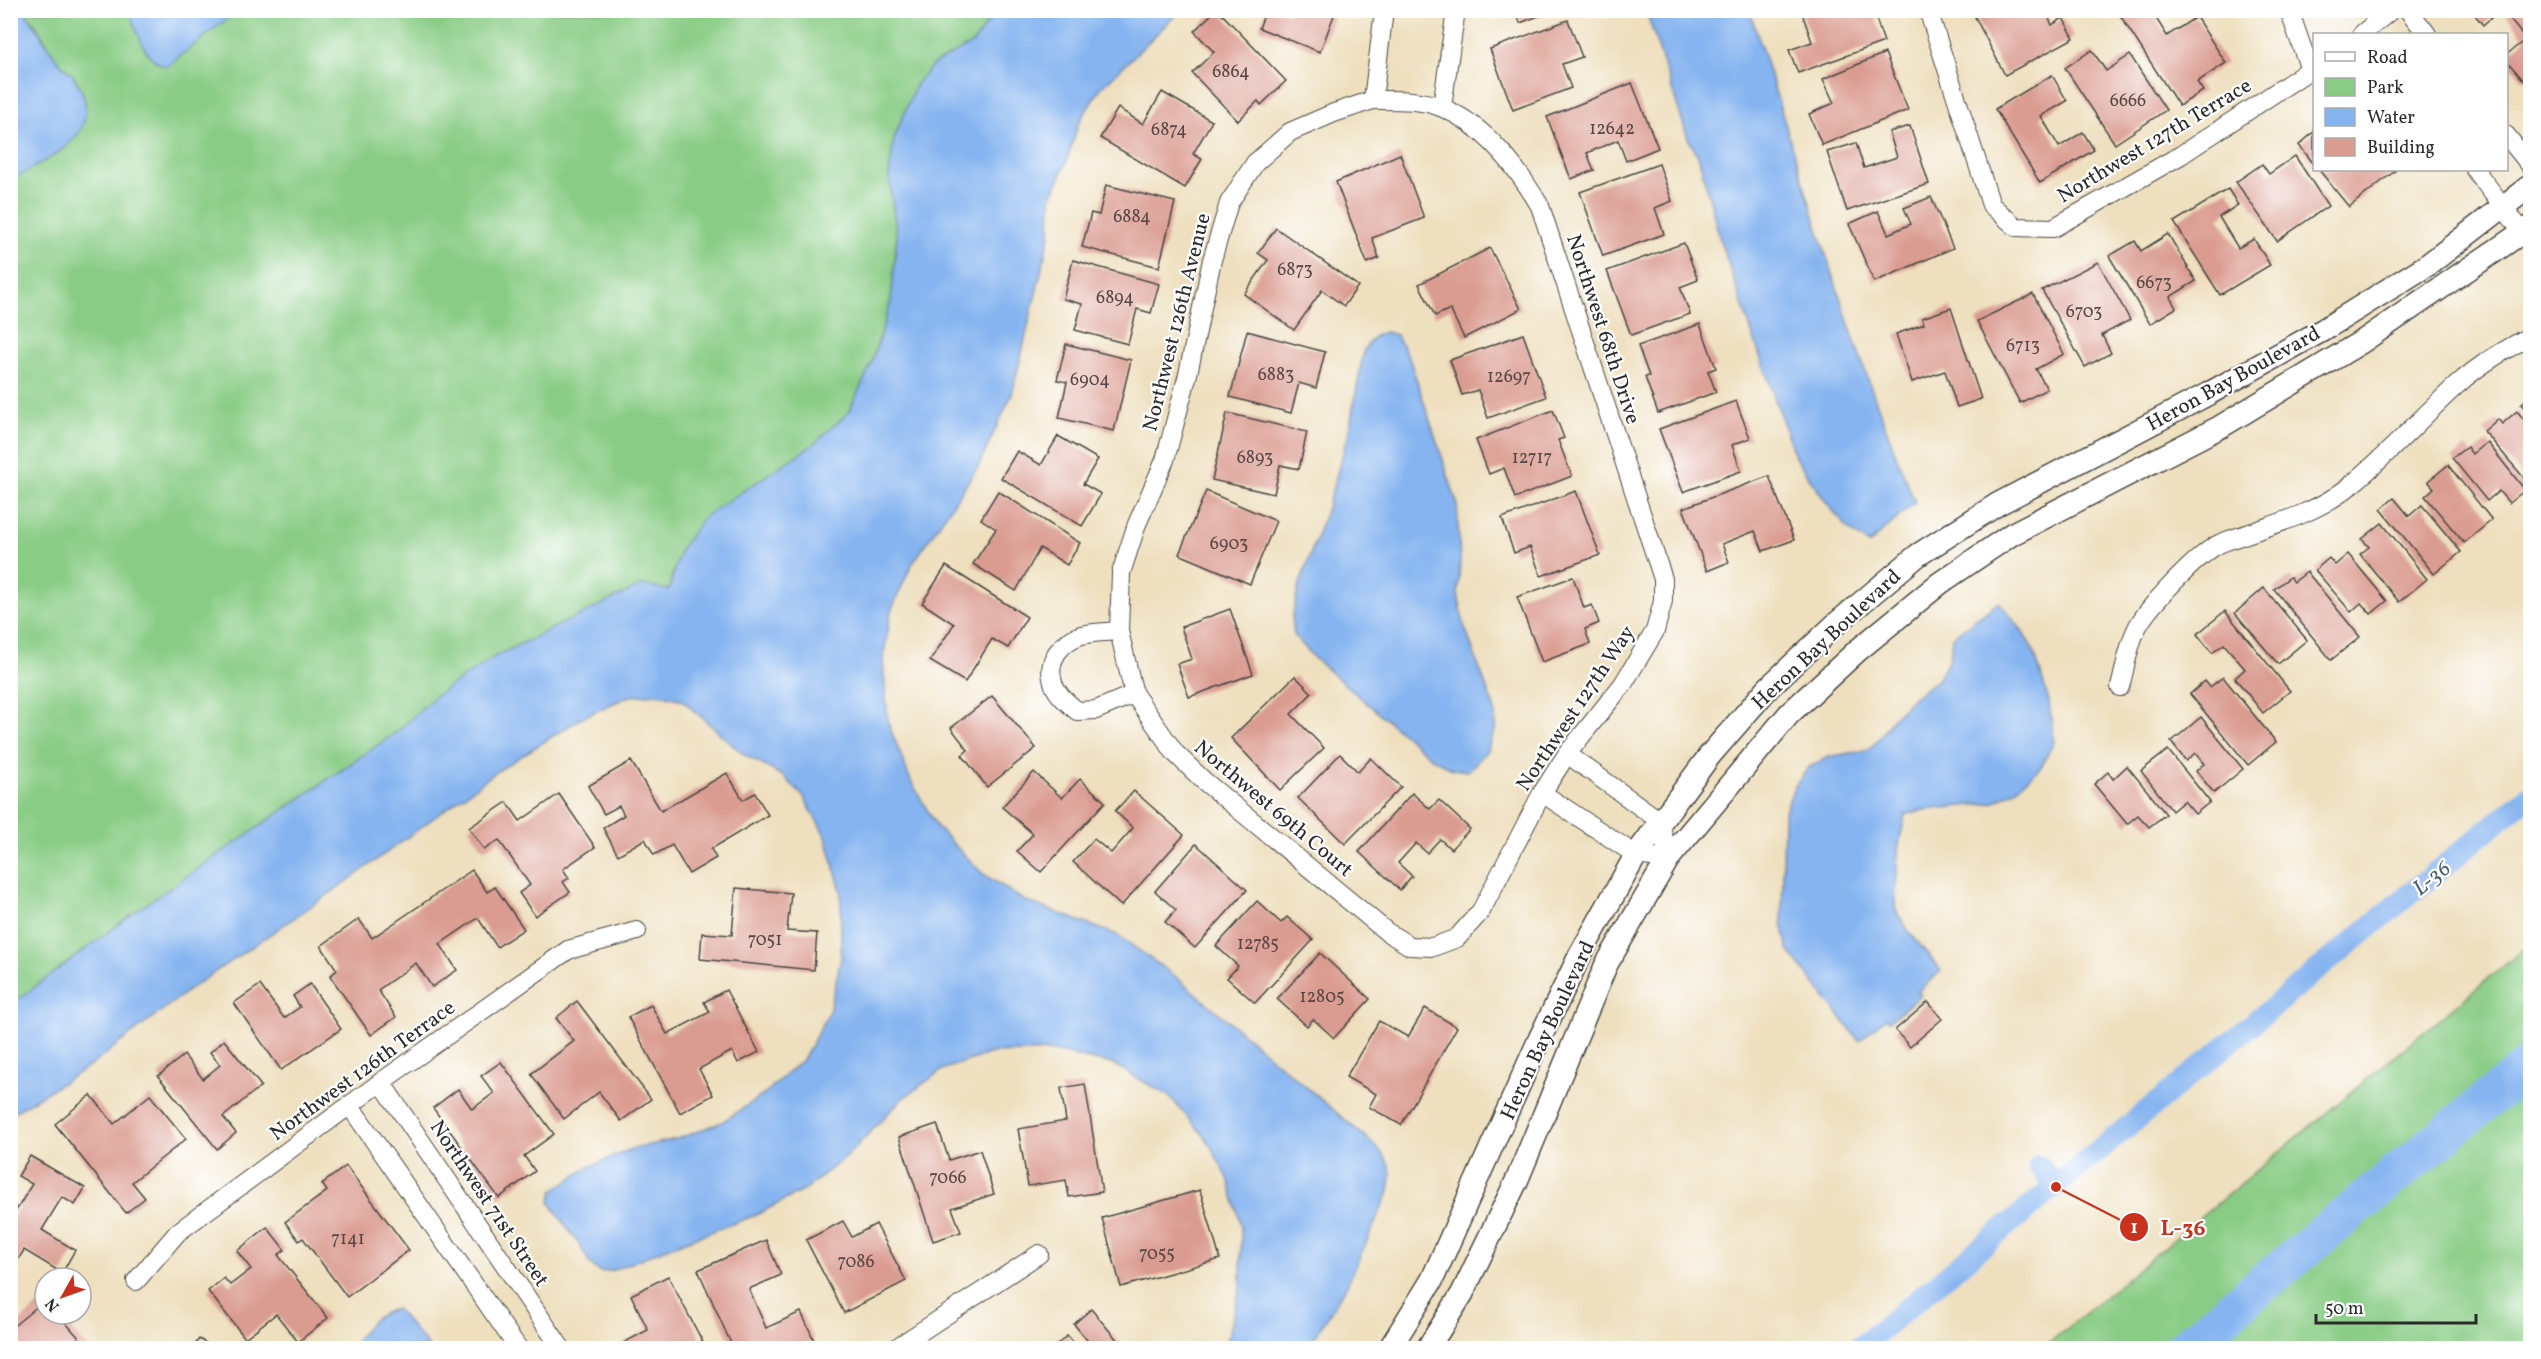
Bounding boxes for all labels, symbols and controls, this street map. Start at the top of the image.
legend [2313,33,2508,171]
text: Road [2367,46,2408,71]
house number: 6864 [1212,60,1250,85]
street label: Northwest 127th Terrace [2052,72,2257,211]
text: Park [2367,76,2404,101]
house number: 6666 [2110,89,2146,114]
text: Water [2367,106,2415,131]
house number: 12642 [1589,117,1635,142]
house number: 6874 [1151,118,1187,143]
text: Building [2367,136,2435,161]
house number: 6884 [1113,205,1151,230]
street label: Northwest 126th Avenue [1136,210,1219,435]
street label: Northwest 68th Drive [1558,231,1647,428]
house number: 6873 [1277,258,1313,283]
house number: 6673 [2136,271,2172,296]
house number: 6894 [1096,286,1134,311]
house number: 6703 [2066,300,2102,325]
street label: Heron Bay Boulevard [2142,319,2326,439]
house number: 6713 [2006,334,2040,359]
house number: 6883 [1258,363,1294,388]
house number: 12697 [1487,365,1531,390]
house number: 6904 [1070,368,1110,393]
house number: 6893 [1237,446,1273,471]
house number: 12717 [1512,446,1552,471]
house number: 6903 [1210,532,1248,557]
street label: Heron Bay Boulevard [1746,563,1908,717]
street label: Northwest 127th Way [1510,620,1643,798]
street label: Northwest 69th Court [1187,734,1359,884]
water label: L-36 [2407,854,2459,904]
house number: 7051 [748,928,782,953]
house number: 12785 [1237,932,1279,957]
street label: Heron Bay Boulevard [1494,936,1603,1125]
house number: 12805 [1299,985,1345,1010]
street label: Northwest 126th Terrace [264,994,462,1148]
street label: Northwest 71st Street [422,1115,555,1293]
house number: 7066 [929,1166,967,1191]
callout: L-36 [2119,1207,2218,1247]
text: L-36 [2160,1214,2206,1245]
text: 1 [2130,1216,2138,1241]
house number: 7141 [331,1227,365,1252]
house number: 7055 [1139,1242,1175,1267]
house number: 7086 [837,1250,875,1275]
north arrow [33,1266,93,1326]
scale bar [2316,1287,2476,1325]
text: N [41,1293,65,1316]
text: 50 m [2325,1297,2364,1322]

